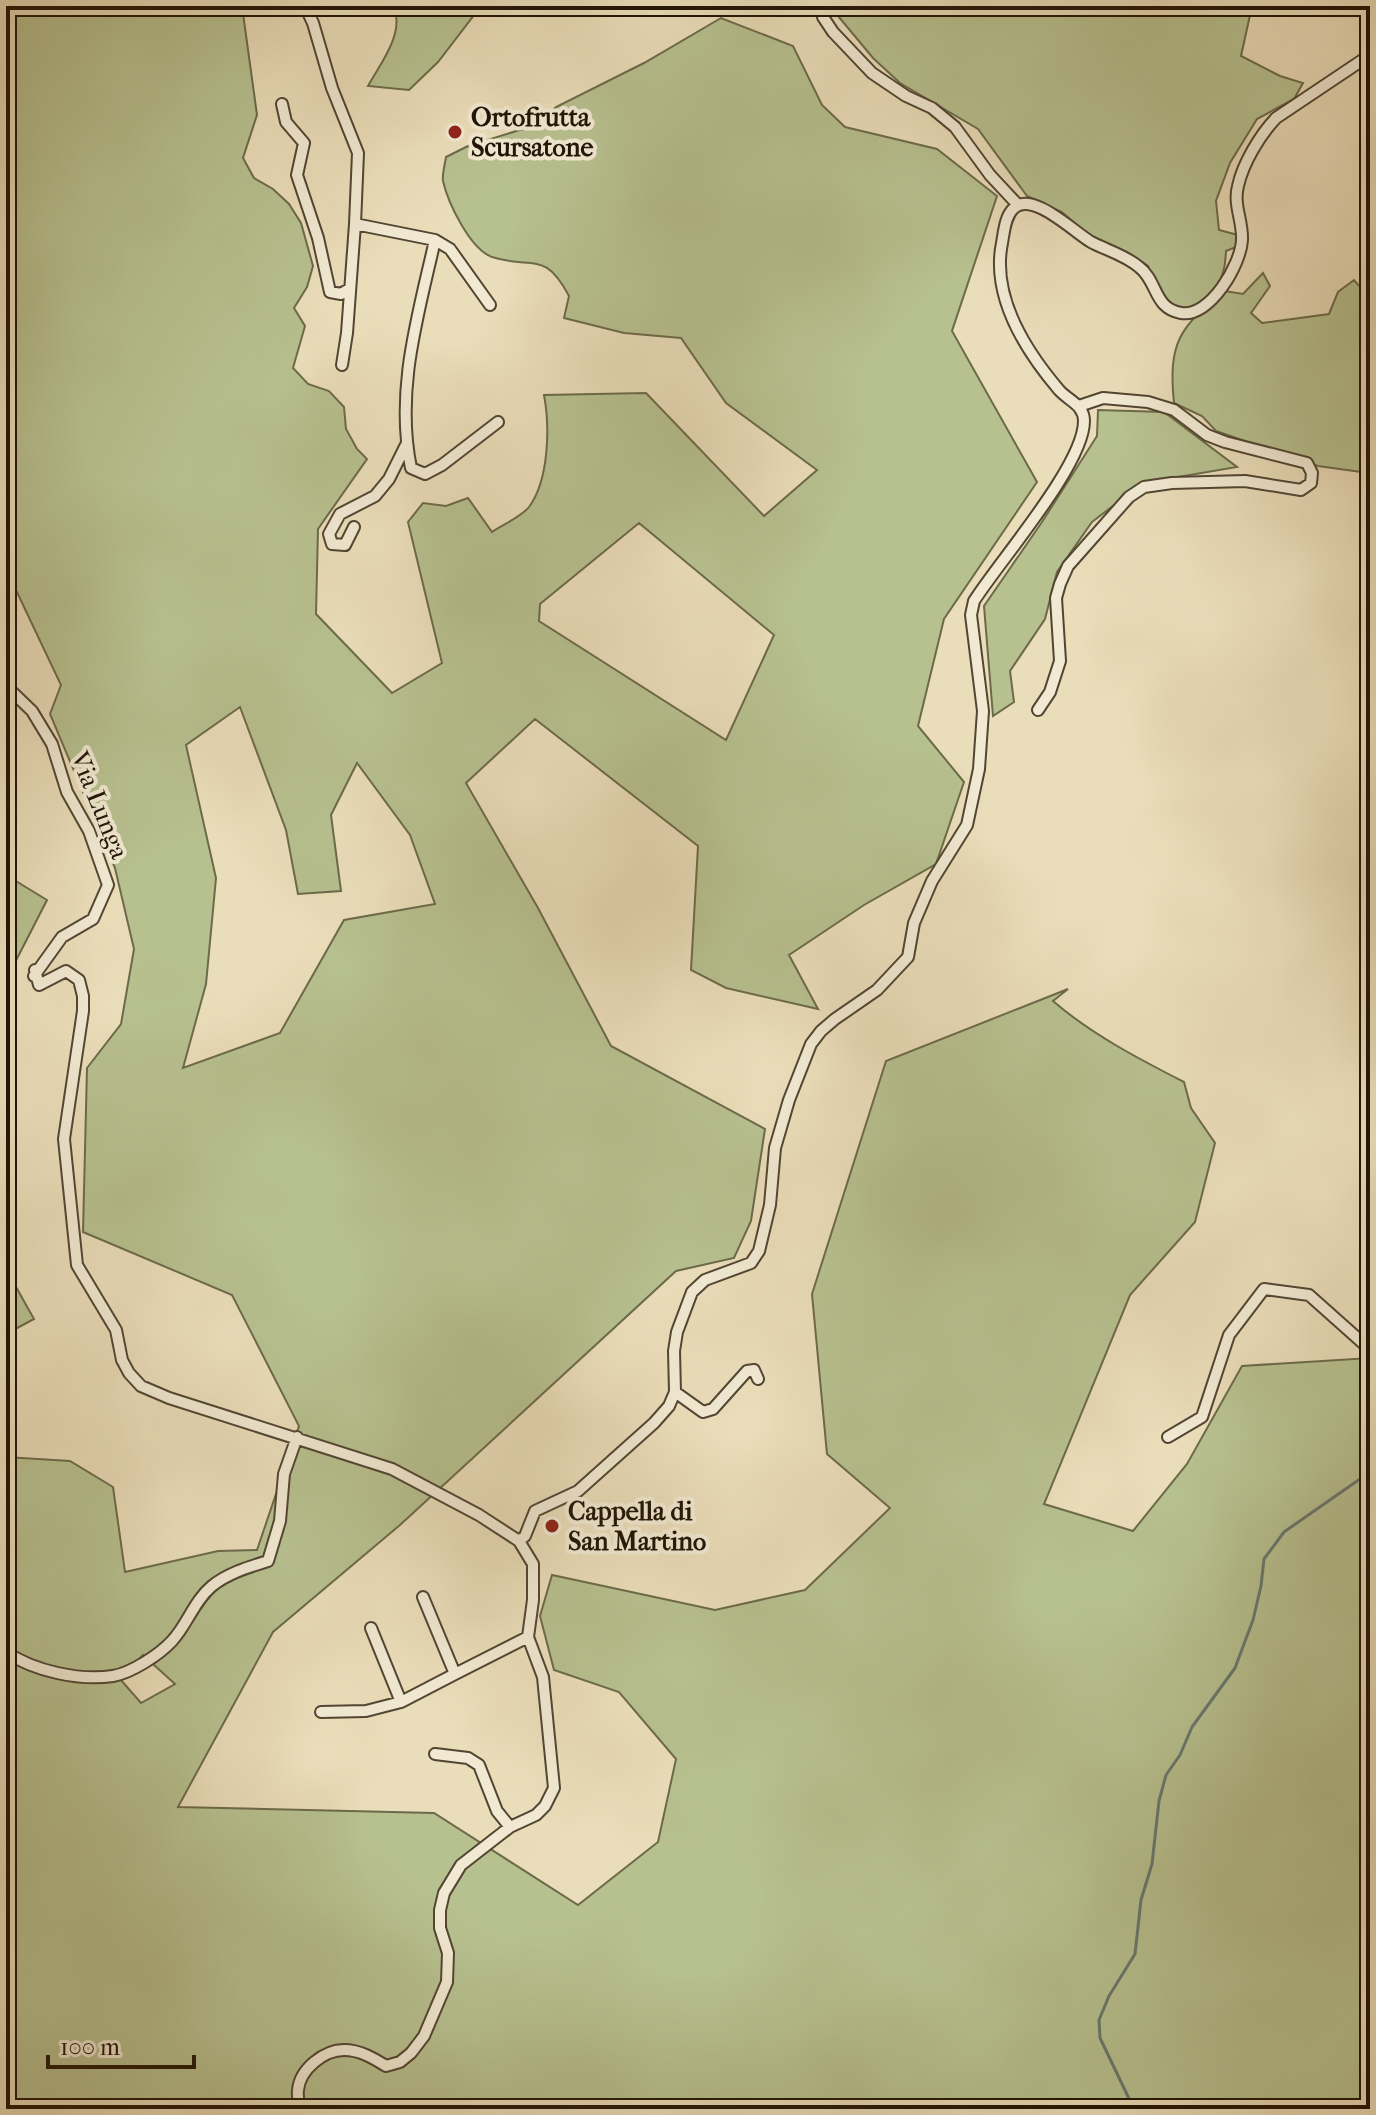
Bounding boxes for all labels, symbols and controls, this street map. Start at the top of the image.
place label: Ortofrutta Scursatone [471,102,594,163]
marker: Ortofrutta Scursatone [446,123,464,141]
street label: Via Lunga [64,746,136,865]
place label: Cappella di San Martino [568,1496,706,1557]
marker: Cappella di San Martino [543,1517,561,1535]
scale bar [48,2019,194,2069]
text: 100 m [60,2033,120,2061]

